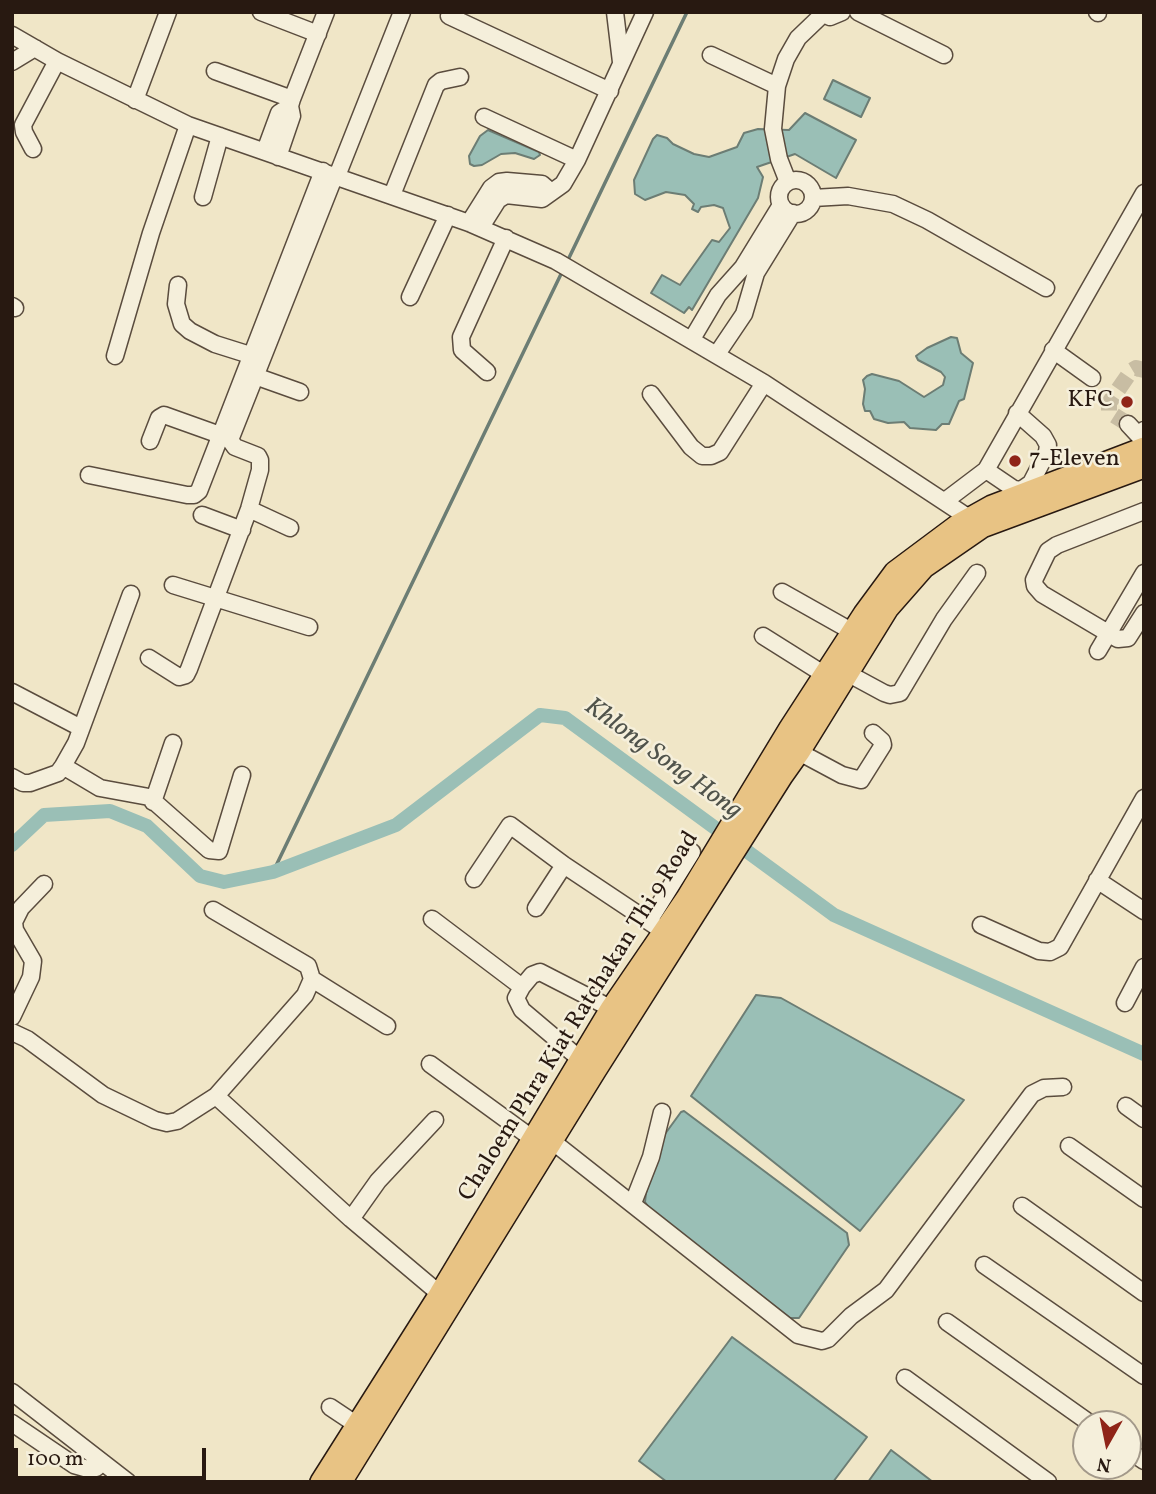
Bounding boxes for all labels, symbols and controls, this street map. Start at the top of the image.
place label: KFC [1068,388,1113,416]
marker: KFC [1119,394,1135,410]
place label: 7-Eleven [1029,447,1120,475]
marker: 7-Eleven [1007,453,1023,469]
water label: Khlong Song Hong [577,692,747,828]
street label: Chaloem Phra Kiat Ratchakan Thi 9 Road [454,827,706,1207]
north arrow [1072,1410,1142,1480]
scale bar [18,1434,210,1478]
text: 100 m [27,1445,84,1474]
text: N [1095,1450,1113,1478]

